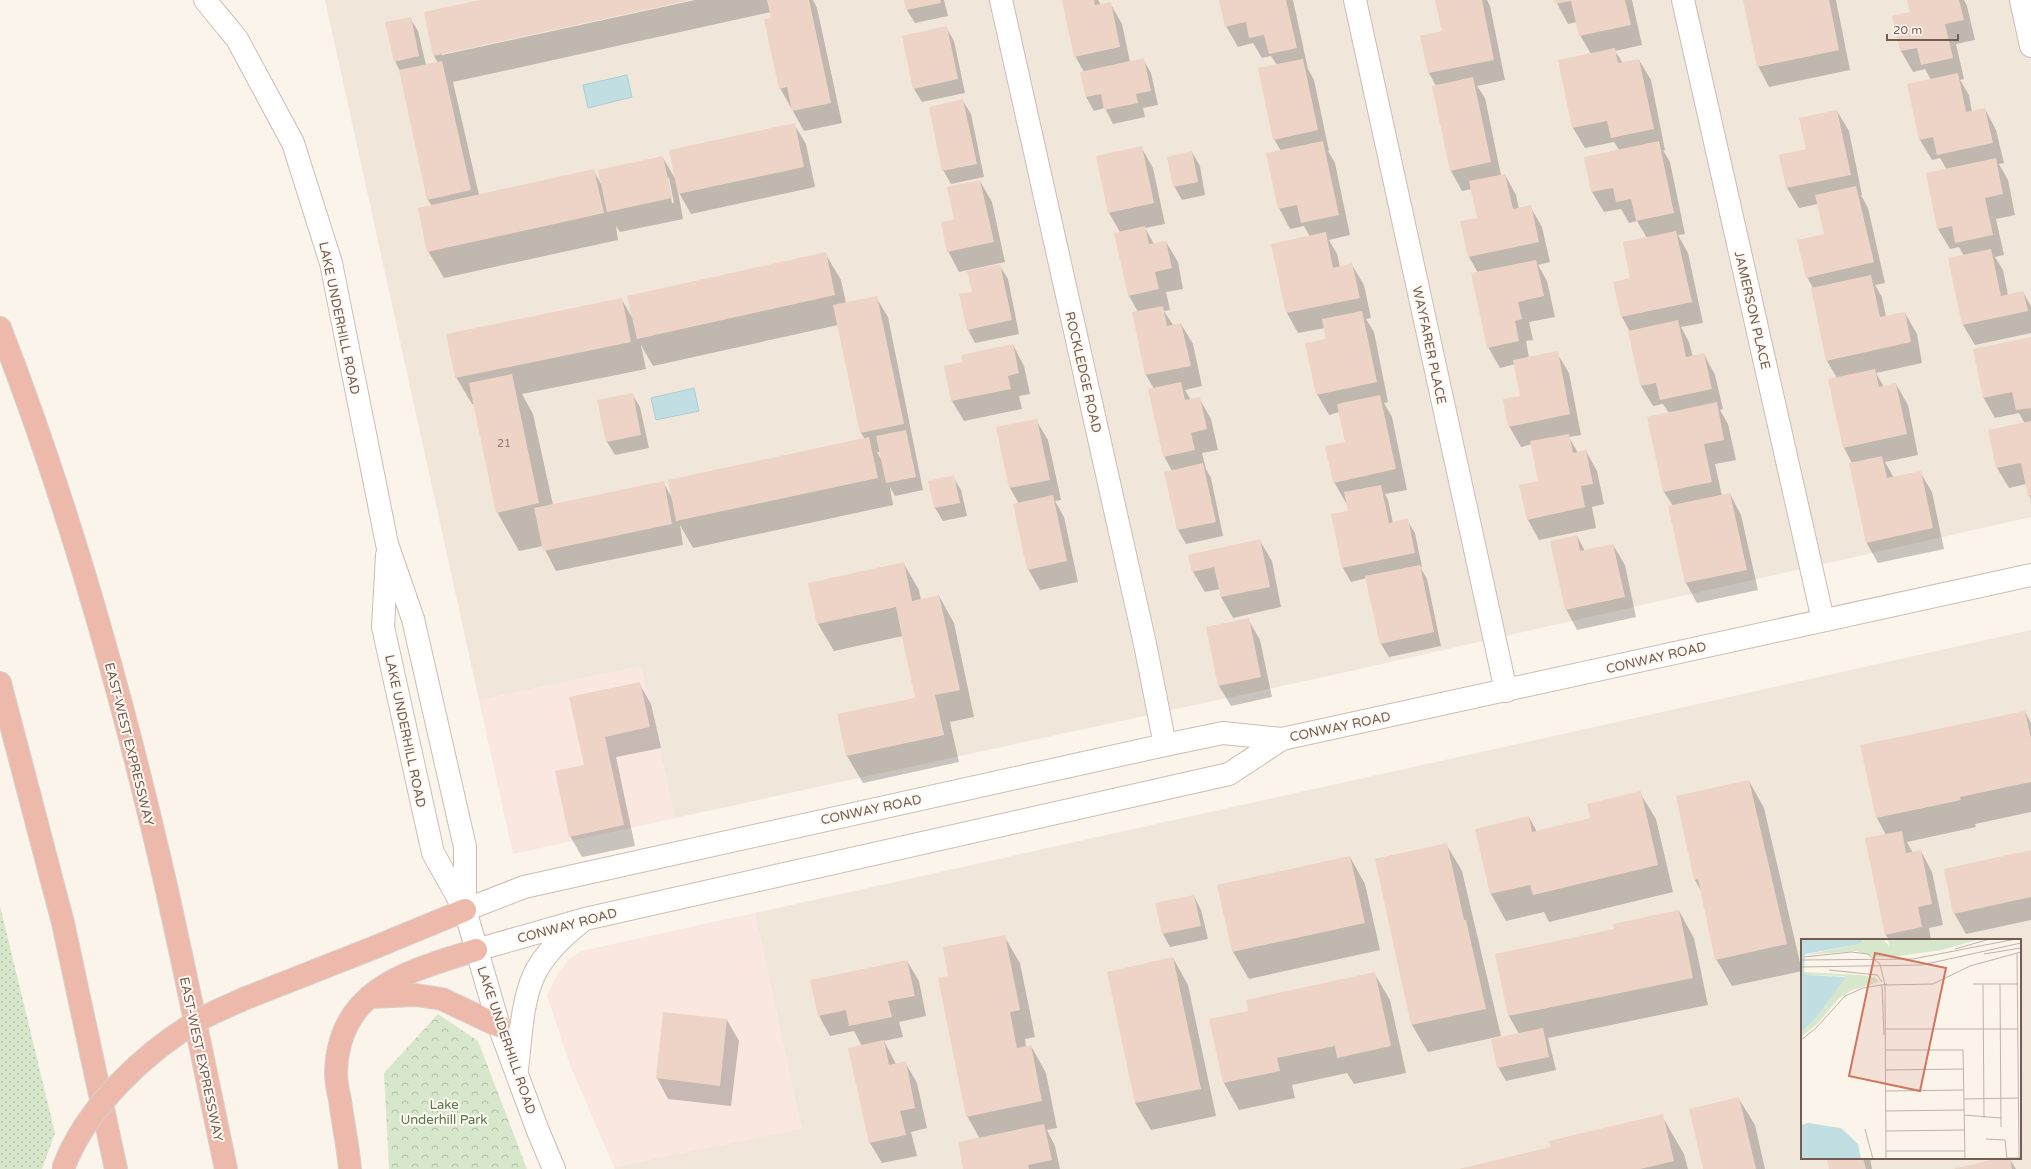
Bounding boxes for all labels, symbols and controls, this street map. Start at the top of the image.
scale bar [1887,16,1958,42]
text: 20 m [1893,23,1922,37]
street label: LAKE UNDERHILL ROAD [315,240,363,396]
street label: JAMERSON PLACE [1731,249,1773,371]
street label: WAYFARER PLACE [1409,285,1449,406]
street label: ROCKLEDGE ROAD [1061,310,1105,435]
house number: 21 [497,437,511,450]
street label: CONWAY ROAD [1604,639,1708,677]
street label: LAKE UNDERHILL ROAD [381,653,429,809]
street label: EAST-WEST EXPRESSWAY [101,661,157,828]
street label: CONWAY ROAD [1288,708,1392,745]
street label: CONWAY ROAD [819,791,923,828]
street label: CONWAY ROAD [516,905,619,947]
inset map [1801,939,2021,1159]
street label: LAKE UNDERHILL ROAD [473,964,539,1117]
street label: EAST-WEST EXPRESSWAY [176,975,226,1143]
park label: Lake Underhill Park [401,1097,487,1128]

